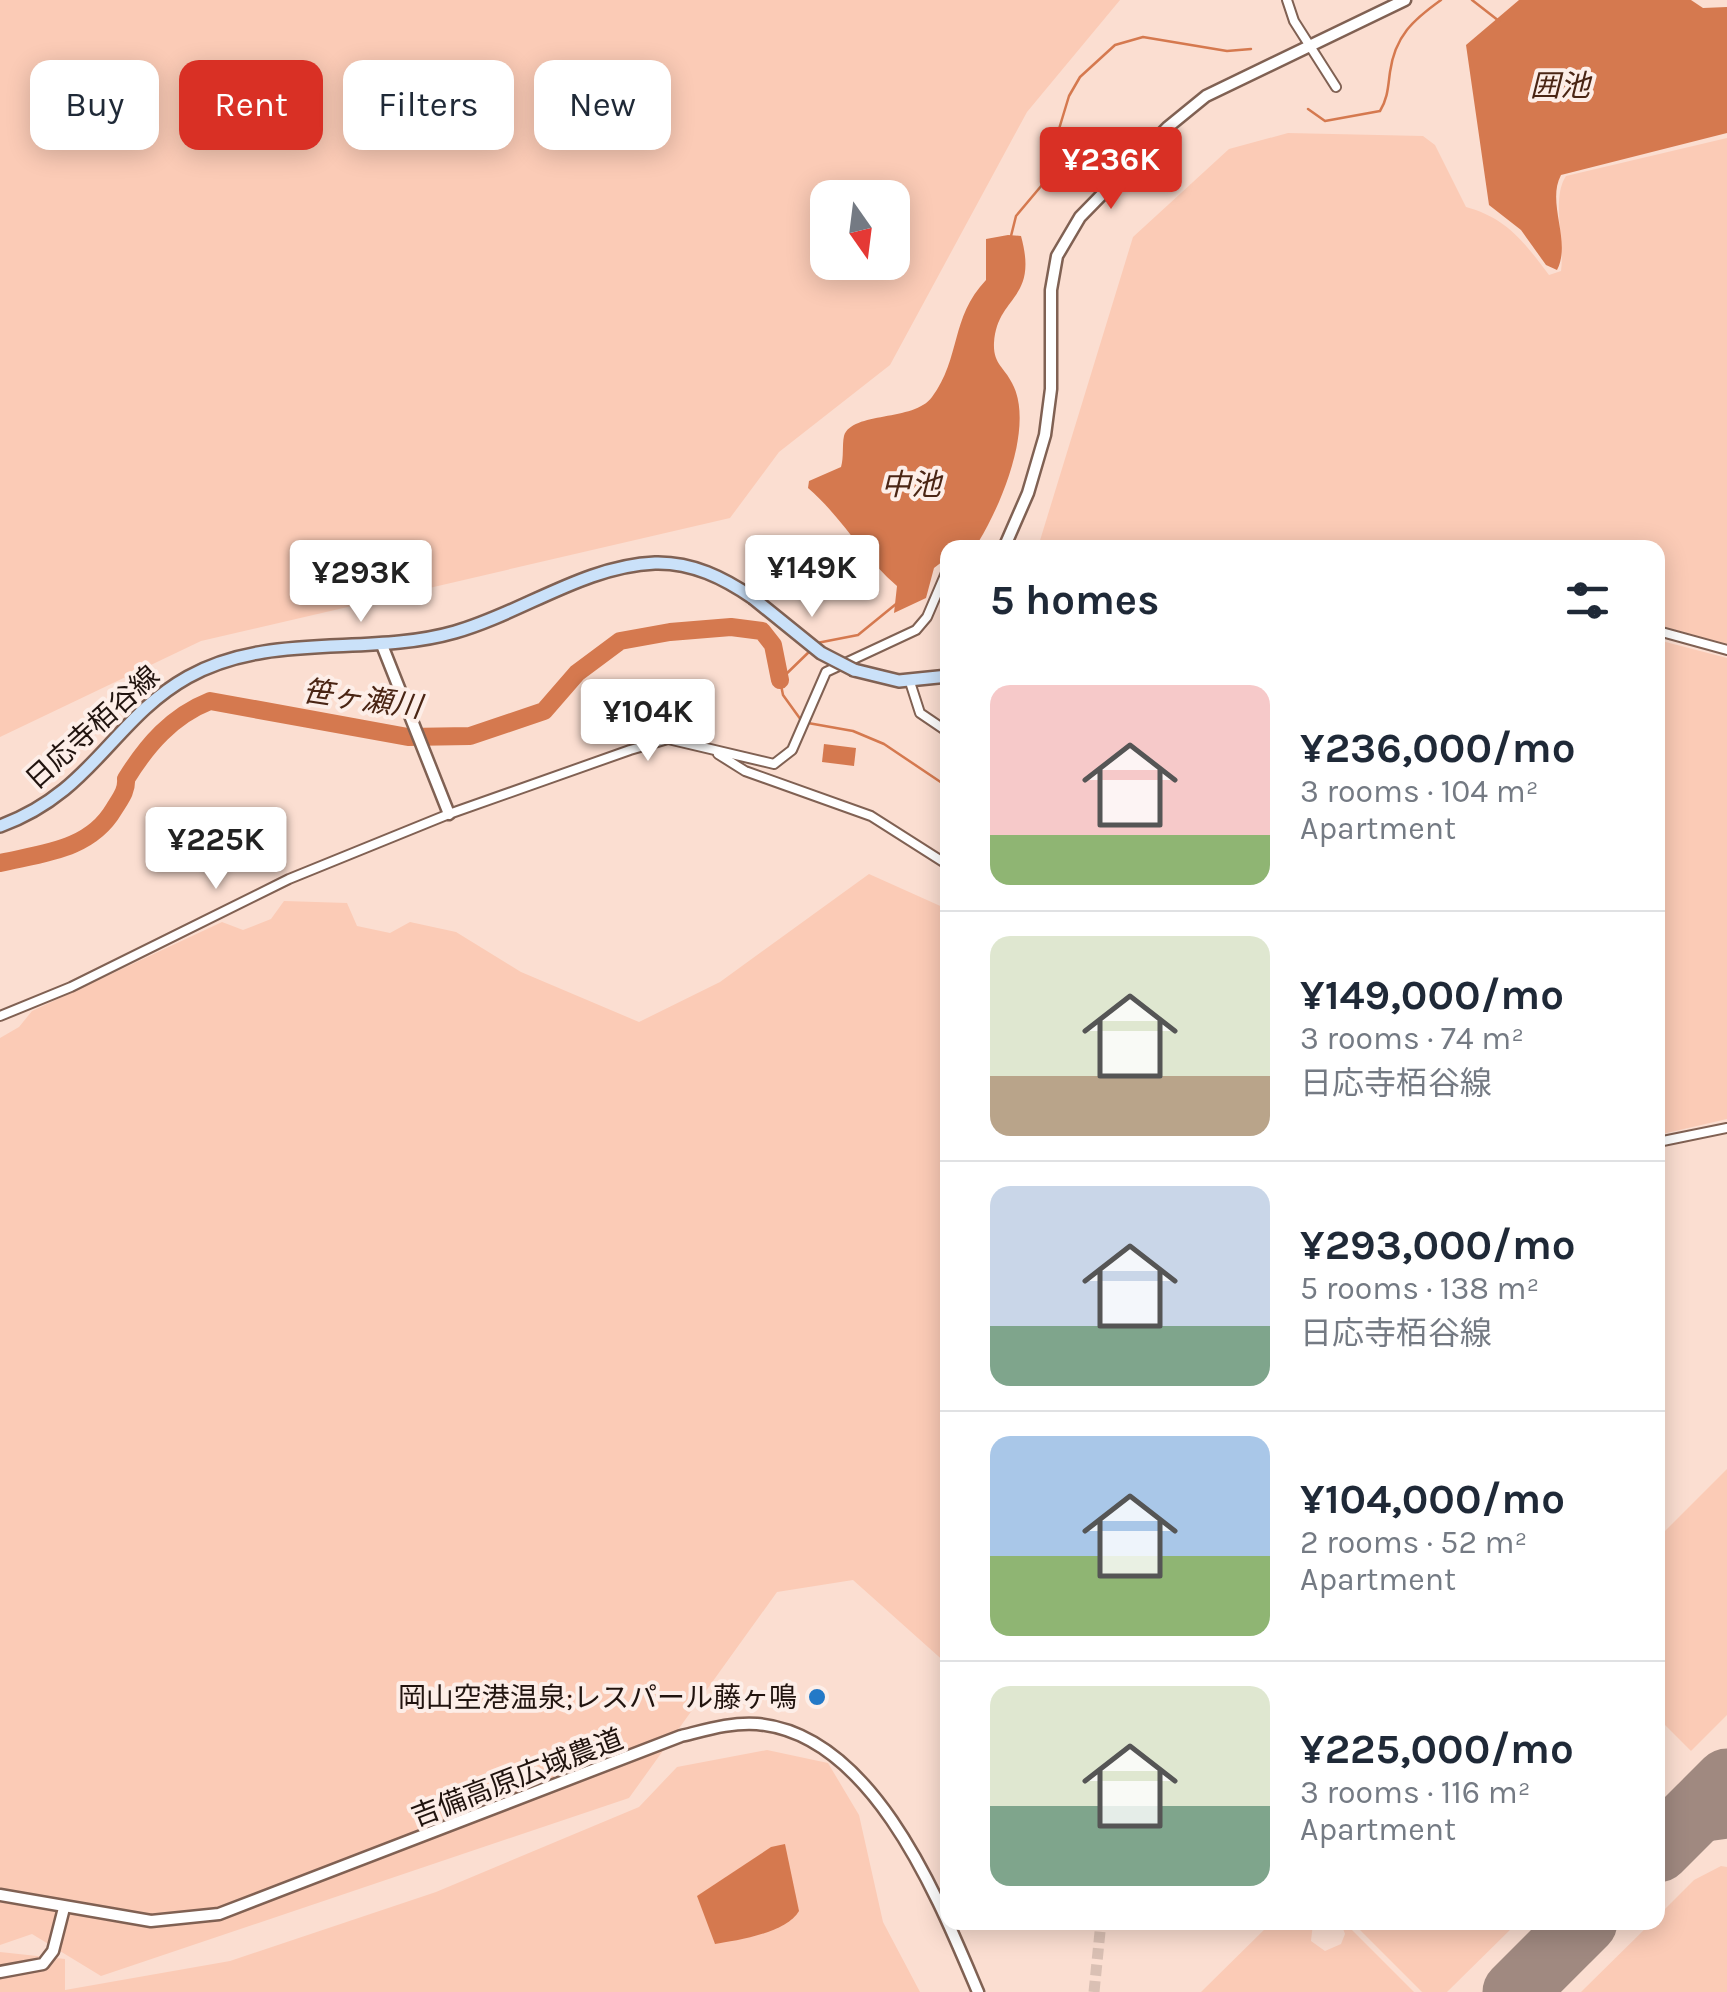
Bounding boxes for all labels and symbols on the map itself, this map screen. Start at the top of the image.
water label: 囲池 [1530,68,1593,104]
pin: ¥236K [1041,127,1181,212]
north arrow [810,180,910,280]
water label: 中池 [881,467,944,503]
pin: ¥149K [742,535,882,620]
pin: ¥293K [291,540,431,625]
street label: 日応寺栢谷線 [19,659,166,796]
water label: 笹ヶ瀬川 [300,673,427,726]
pin: ¥104K [578,679,718,764]
pin: ¥225K [146,807,286,892]
place label: 岡山空港温泉;レスパール藤ヶ鳴 [398,1681,797,1714]
marker: 岡山空港温泉;レスパール藤ヶ鳴 [806,1686,828,1708]
street label: 吉備高原広域農道 [407,1722,628,1833]

